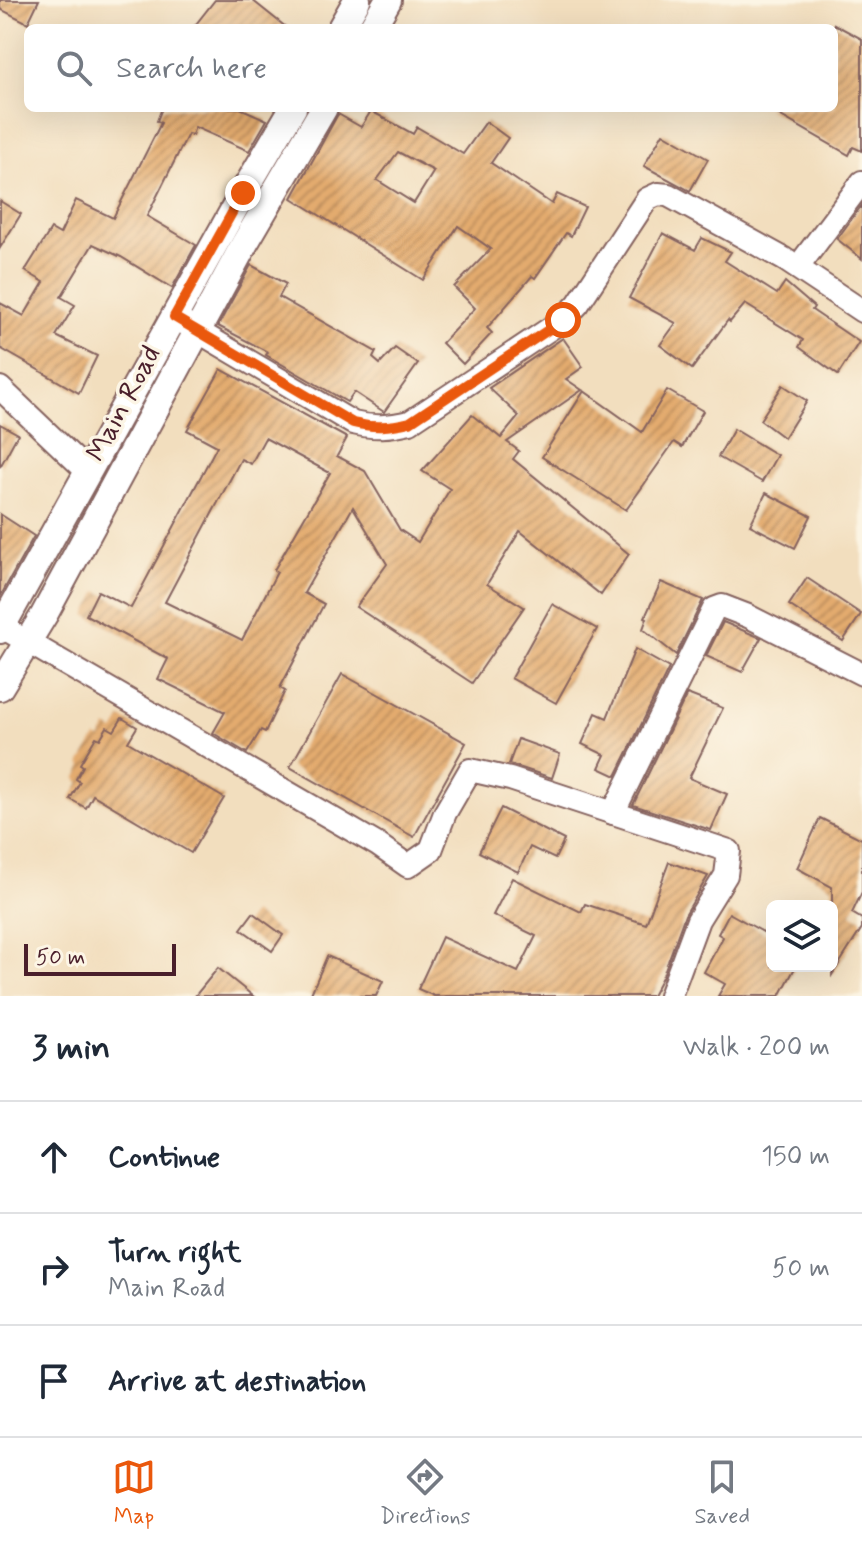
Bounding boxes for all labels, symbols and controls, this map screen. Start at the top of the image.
search box [24,24,838,112]
icon: search [52,46,96,90]
text: Search here [116,49,267,88]
route end [225,175,261,211]
route start [545,302,581,338]
street label: Main Road [78,340,170,469]
map controls [766,900,838,972]
button: layers [766,900,838,972]
scale bar [24,940,176,976]
text: 50 m [36,944,85,972]
text: 3 min [32,1026,110,1071]
text: Walk · 200 m [683,1031,830,1065]
icon: ahead [32,1135,76,1179]
text: Continue [108,1138,220,1177]
text: 150 m [761,1140,830,1174]
text: Turn right [108,1233,241,1272]
icon: right [32,1247,76,1291]
text: 50 m [772,1252,830,1286]
text: Main Road [108,1272,225,1306]
icon: arrive [32,1359,76,1403]
text: Arrive at destination [108,1362,366,1401]
tab: Map [112,1455,156,1531]
tab: Directions [380,1455,470,1531]
tab: Saved [694,1455,750,1531]

